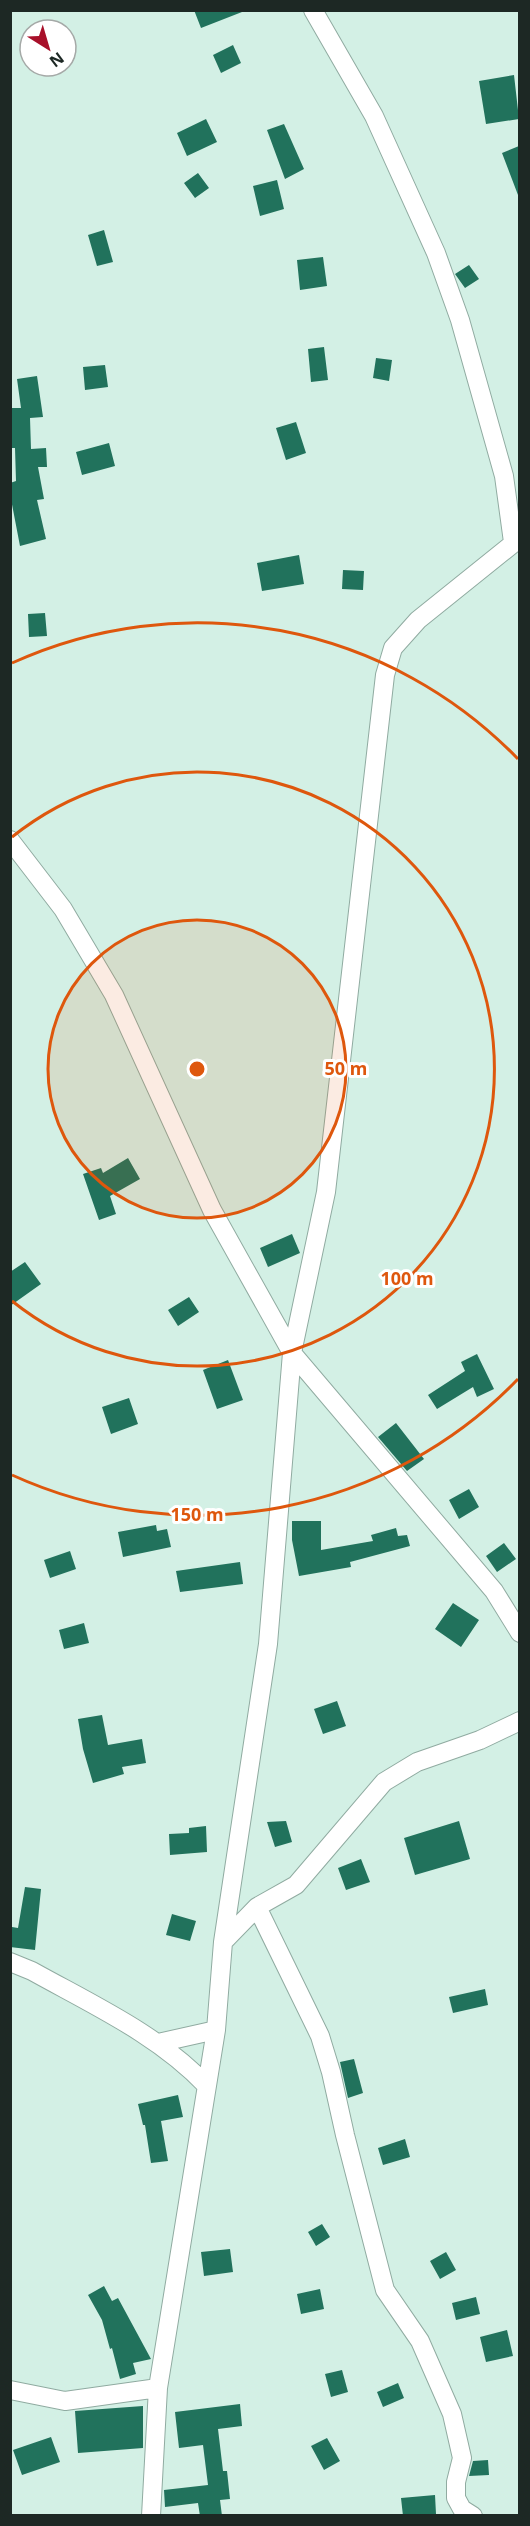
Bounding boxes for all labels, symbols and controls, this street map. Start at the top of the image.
north arrow [18,18,78,78]
text: N [45,47,69,73]
text: 50 m [325,1056,367,1080]
centre of rings [187,1059,207,1079]
text: 100 m [380,1266,434,1290]
text: 150 m [170,1502,224,1526]

